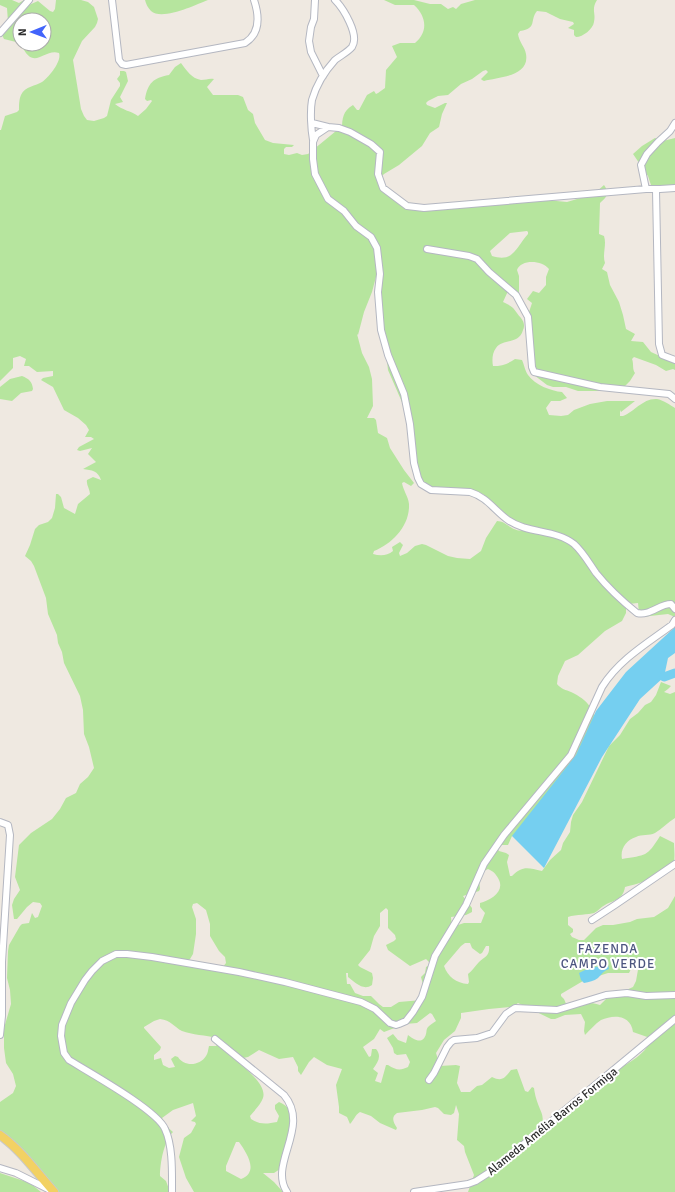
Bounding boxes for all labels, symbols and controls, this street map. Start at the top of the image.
north arrow [12,12,52,52]
text: N [16,28,29,36]
district label: FAZENDA CAMPO VERDE [561,941,655,972]
street label: Alameda Amélia Barros Formiga [484,1064,621,1179]

